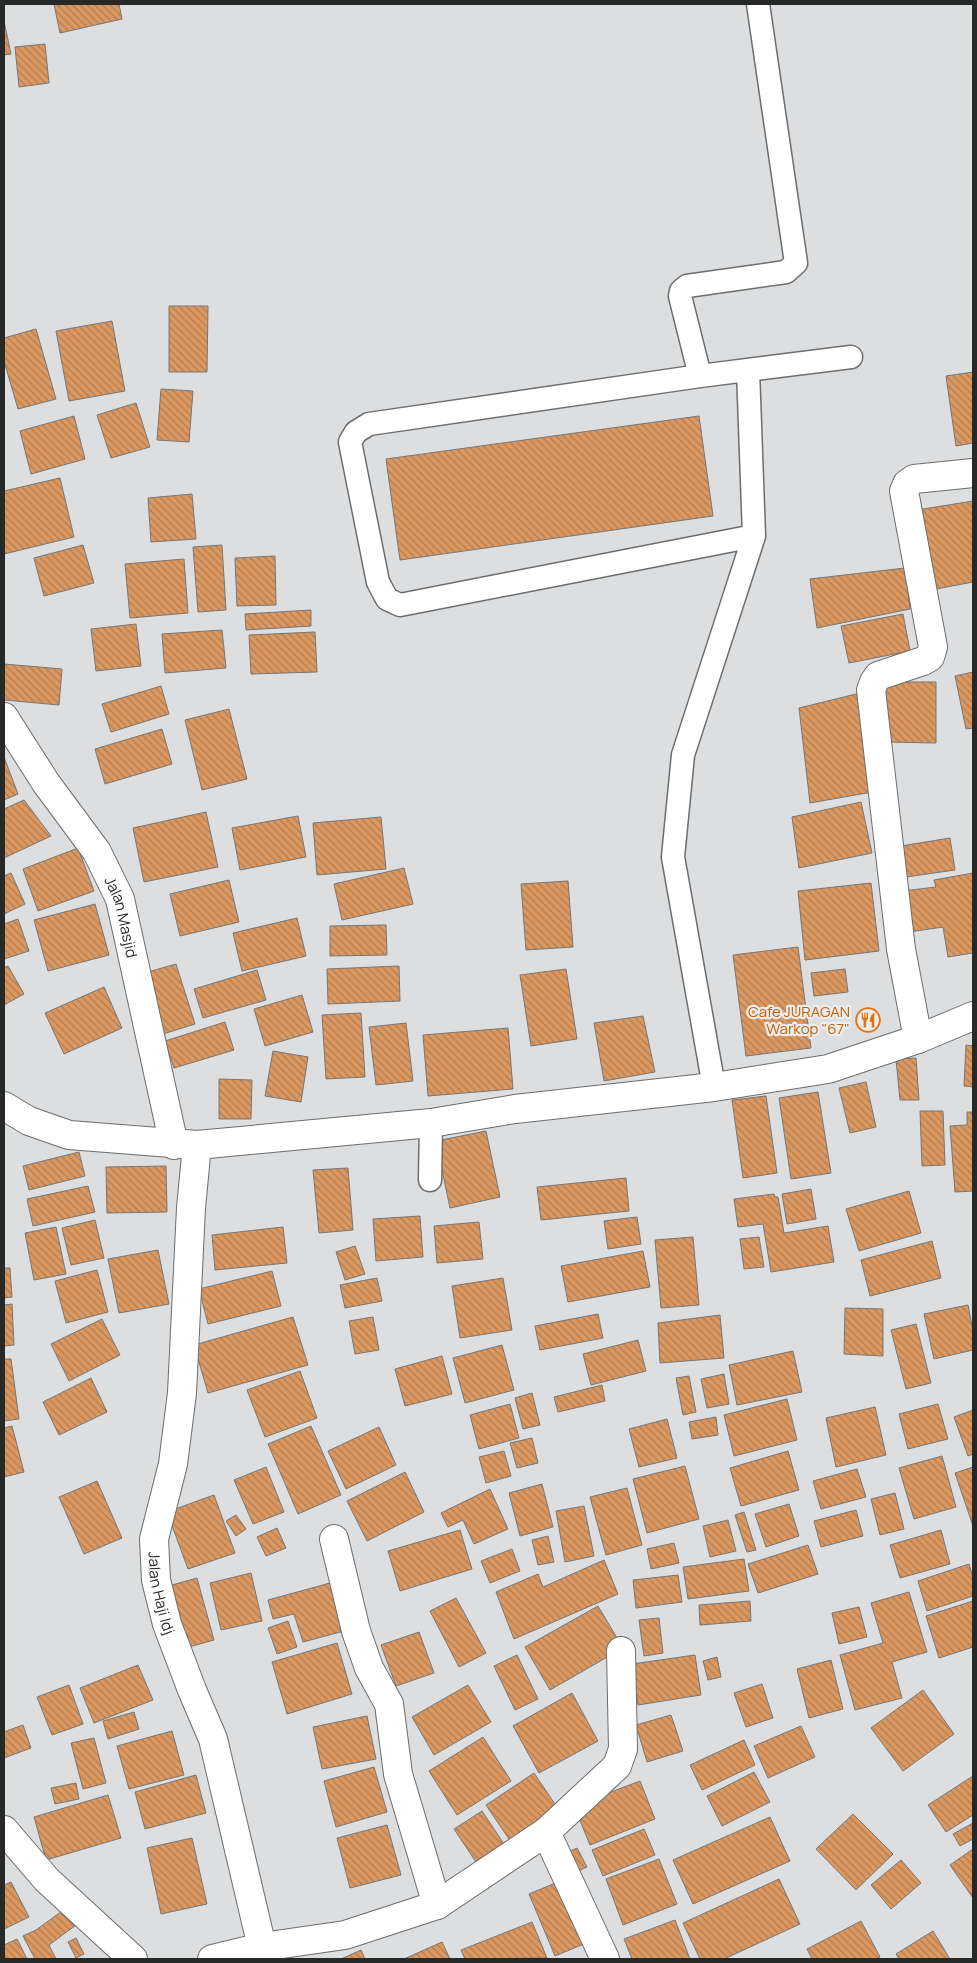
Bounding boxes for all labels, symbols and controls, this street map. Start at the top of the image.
street label: Jalan Masjid [100,872,143,960]
place label: Cafe JURAGAN Warkop "67" [748,1001,850,1039]
restaurant icon: Cafe JURAGAN Warkop "67" [855,1007,881,1033]
street label: Jalan Haji Idj [144,1551,180,1637]

